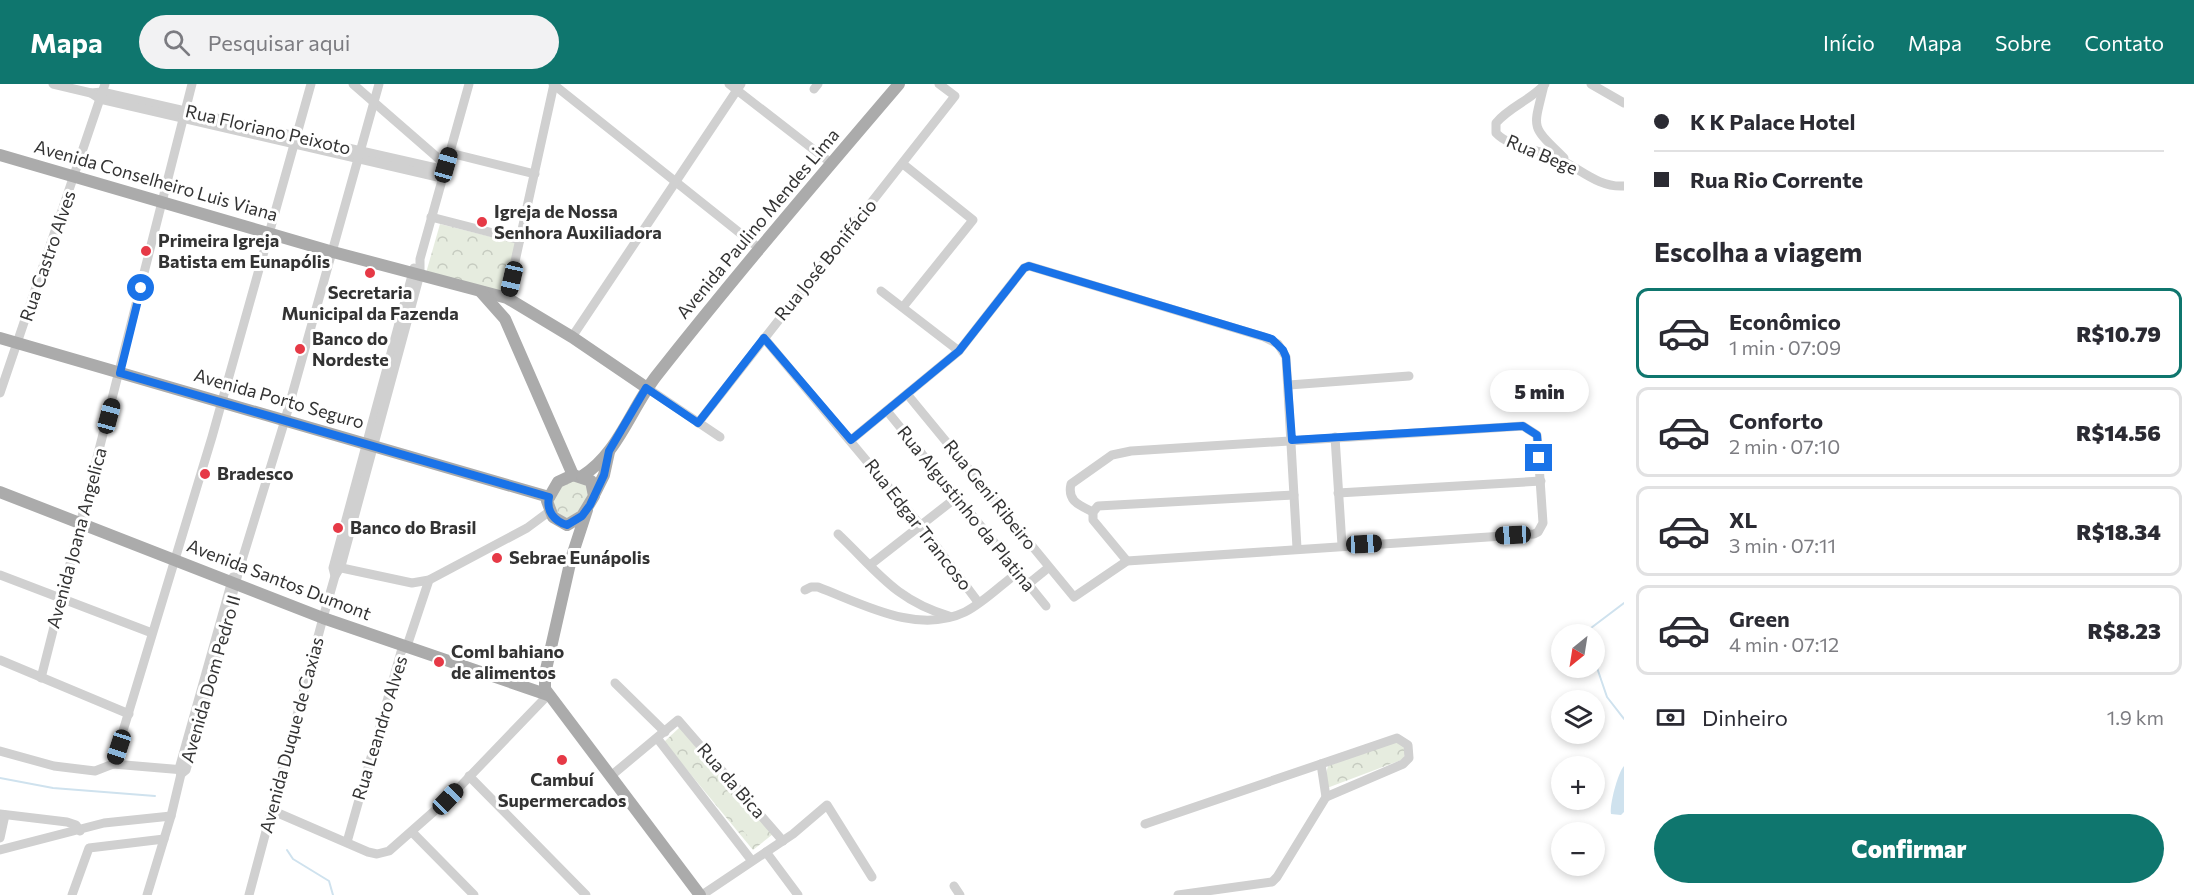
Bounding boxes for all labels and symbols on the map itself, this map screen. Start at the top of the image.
street label: Rua Floriano Peixoto [183,99,353,159]
street label: Avenida Paulino Mendes Lima [671,124,843,323]
street label: Rua Bege [1504,129,1581,179]
street label: Avenida Conselheiro Luis Viana [32,135,281,225]
car [432,145,460,185]
street label: Rua Castro Alves [14,187,80,324]
street label: Rua José Bonifácio [770,194,881,324]
place label: Igreja de Nossa Senhora Auxiliadora [494,200,662,243]
marker: Igreja de Nossa Senhora Auxiliadora [475,215,489,229]
place label: Primeira Igreja Batista em Eunapólis [158,229,330,272]
marker: Primeira Igreja Batista em Eunapólis [139,244,153,258]
car [499,259,525,299]
marker: Secretaria Municipal da Fazenda [363,266,377,280]
route start [127,274,154,301]
place label: Secretaria Municipal da Fazenda [281,281,459,324]
place label: Banco do Nordeste [312,327,389,370]
marker: Banco do Nordeste [293,342,307,356]
street label: Avenida Porto Seguro [192,363,367,433]
callout: 5 min [1490,371,1588,413]
car [96,396,122,436]
street label: Rua Algustinho da Platina [893,421,1040,596]
street label: Rua Geni Ribeiro [940,435,1042,554]
route end [1525,444,1552,471]
street label: Avenida Joana Angelica [41,445,111,631]
street label: Rua Edgar Trancoso [861,454,977,595]
place label: Bradesco [217,462,294,484]
marker: Bradesco [198,467,212,481]
place label: Banco do Brasil [350,516,476,538]
marker: Banco do Brasil [331,521,345,535]
car [1495,525,1531,545]
street label: Avenida Santos Dumont [184,534,375,624]
car [1346,534,1382,554]
place label: Sebrae Eunápolis [509,546,650,568]
marker: Sebrae Eunápolis [490,551,504,565]
street label: Avenida Dom Pedro II [176,592,245,765]
north arrow [1551,624,1605,678]
street label: Avenida Duque de Caxias [254,634,328,835]
place label: Coml bahiano de alimentos [451,640,565,683]
street label: Rua Leandro Alves [347,653,411,802]
marker: Coml bahiano de alimentos [432,655,446,669]
car [105,727,133,767]
street label: Rua da Bica [693,738,770,823]
marker: Cambuí Supermercados [555,753,569,767]
place label: Cambuí Supermercados [498,768,626,811]
car [429,780,467,818]

